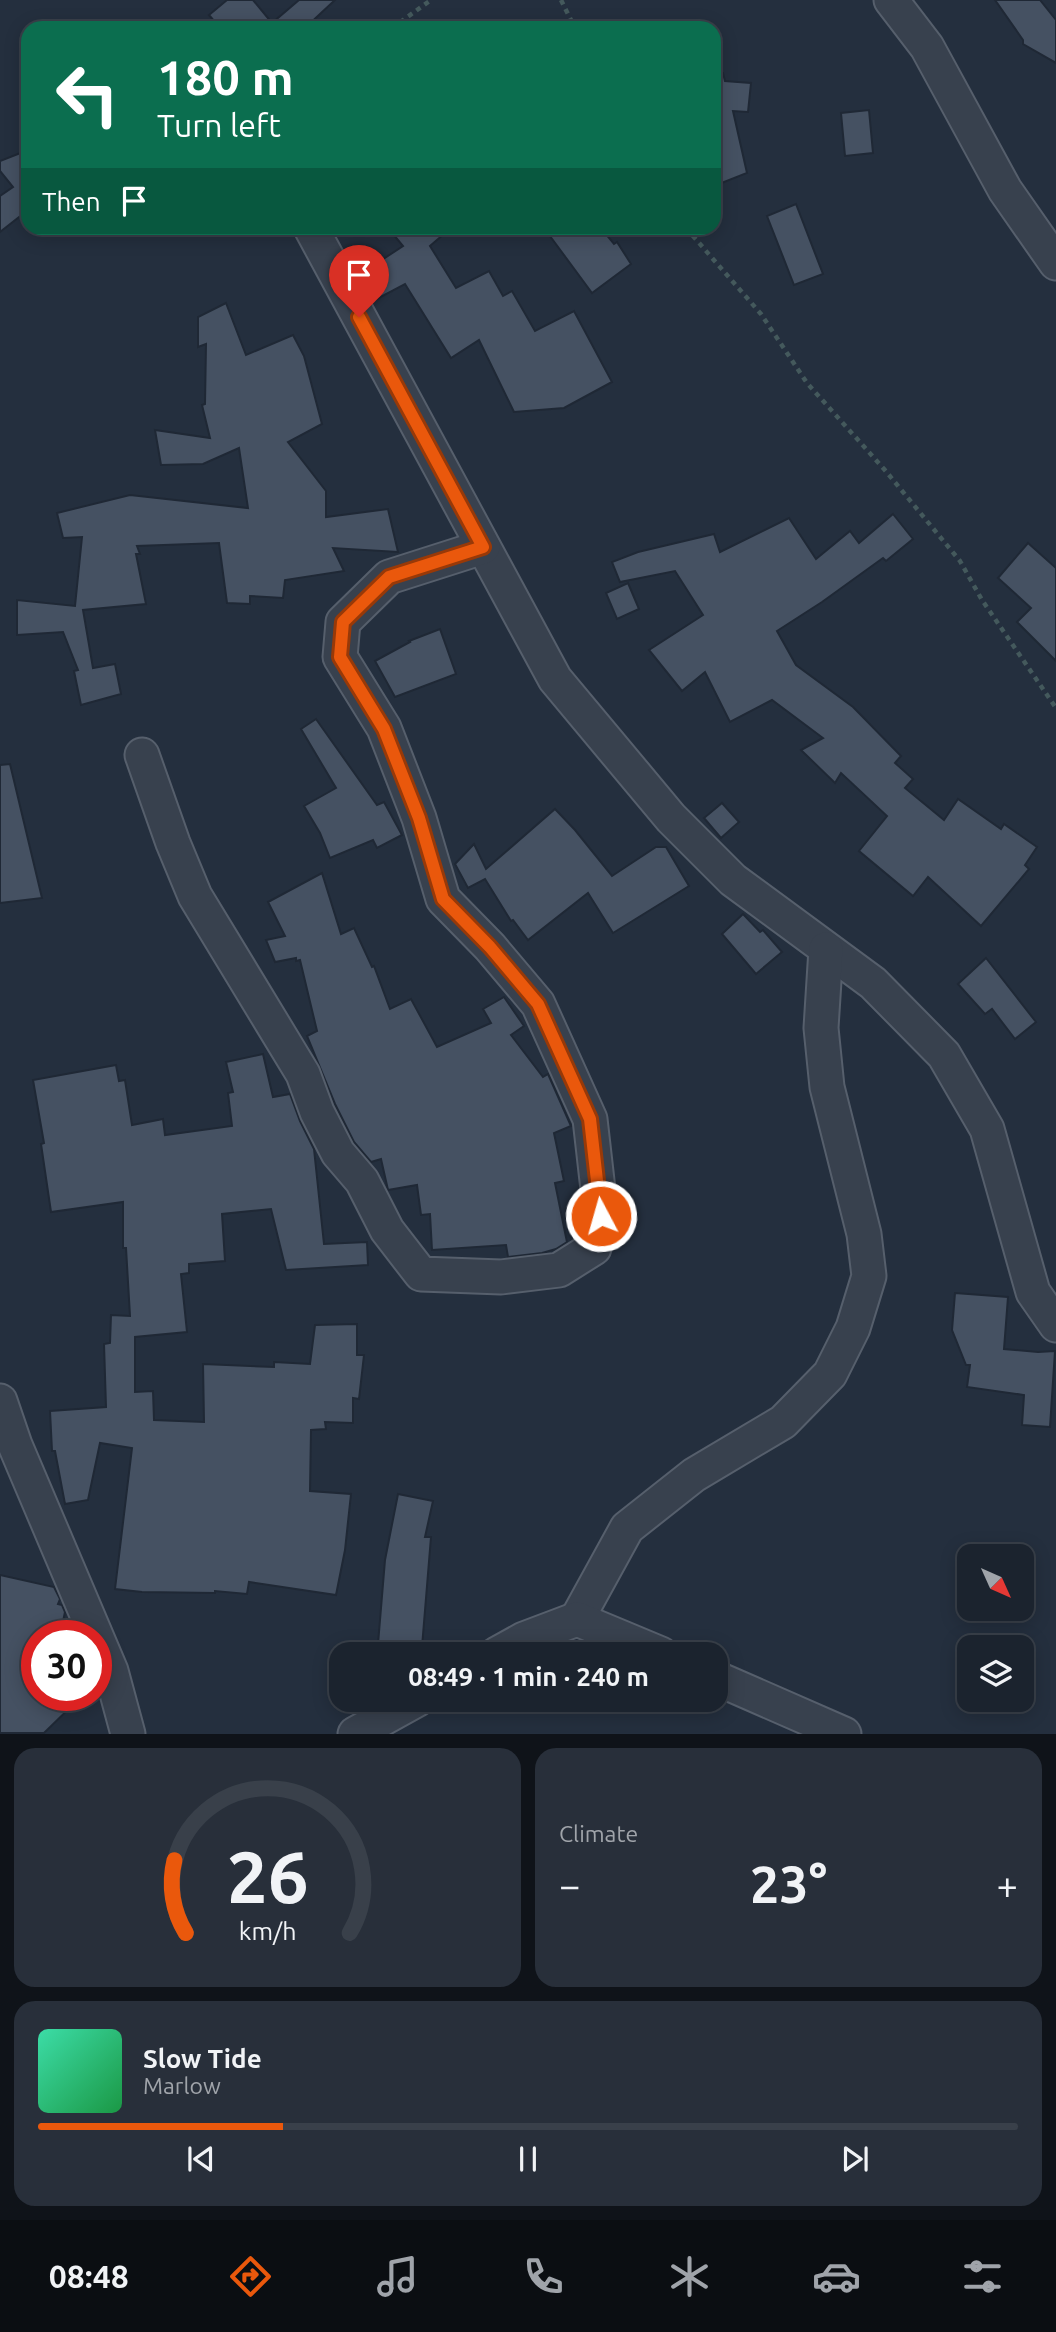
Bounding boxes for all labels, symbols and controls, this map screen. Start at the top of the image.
icon: left [42,49,133,140]
text: 180 m [157,49,294,104]
text: Turn left [157,107,281,143]
icon: arrive [115,182,153,220]
text: Then [42,187,101,216]
pin [329,245,389,317]
icon: arrive [340,256,378,294]
position arrow [564,1179,638,1253]
north arrow [957,1544,1034,1620]
map controls [957,1544,1034,1712]
speed limit sign: 30 [21,1620,112,1711]
button: layers [957,1635,1034,1712]
text: 08:49 · 1 min · 240 m [408,1662,649,1691]
text: Climate [559,1821,638,1846]
text: 26 [226,1836,309,1918]
text: 23° [750,1855,827,1913]
text: − [559,1864,580,1906]
text: + [997,1864,1018,1906]
text: km/h [239,1917,296,1945]
text: Slow Tide [143,2044,262,2073]
text: Marlow [143,2073,221,2098]
icon: previous [182,2140,220,2178]
icon: pause [509,2140,547,2178]
icon: next [836,2140,874,2178]
icon: directions [226,2252,275,2301]
icon: music [373,2252,422,2301]
icon: phone [519,2252,568,2301]
icon: climate [665,2252,714,2301]
icon: car [812,2252,861,2301]
icon: filters [958,2252,1007,2301]
text: 08:48 [49,2258,129,2294]

